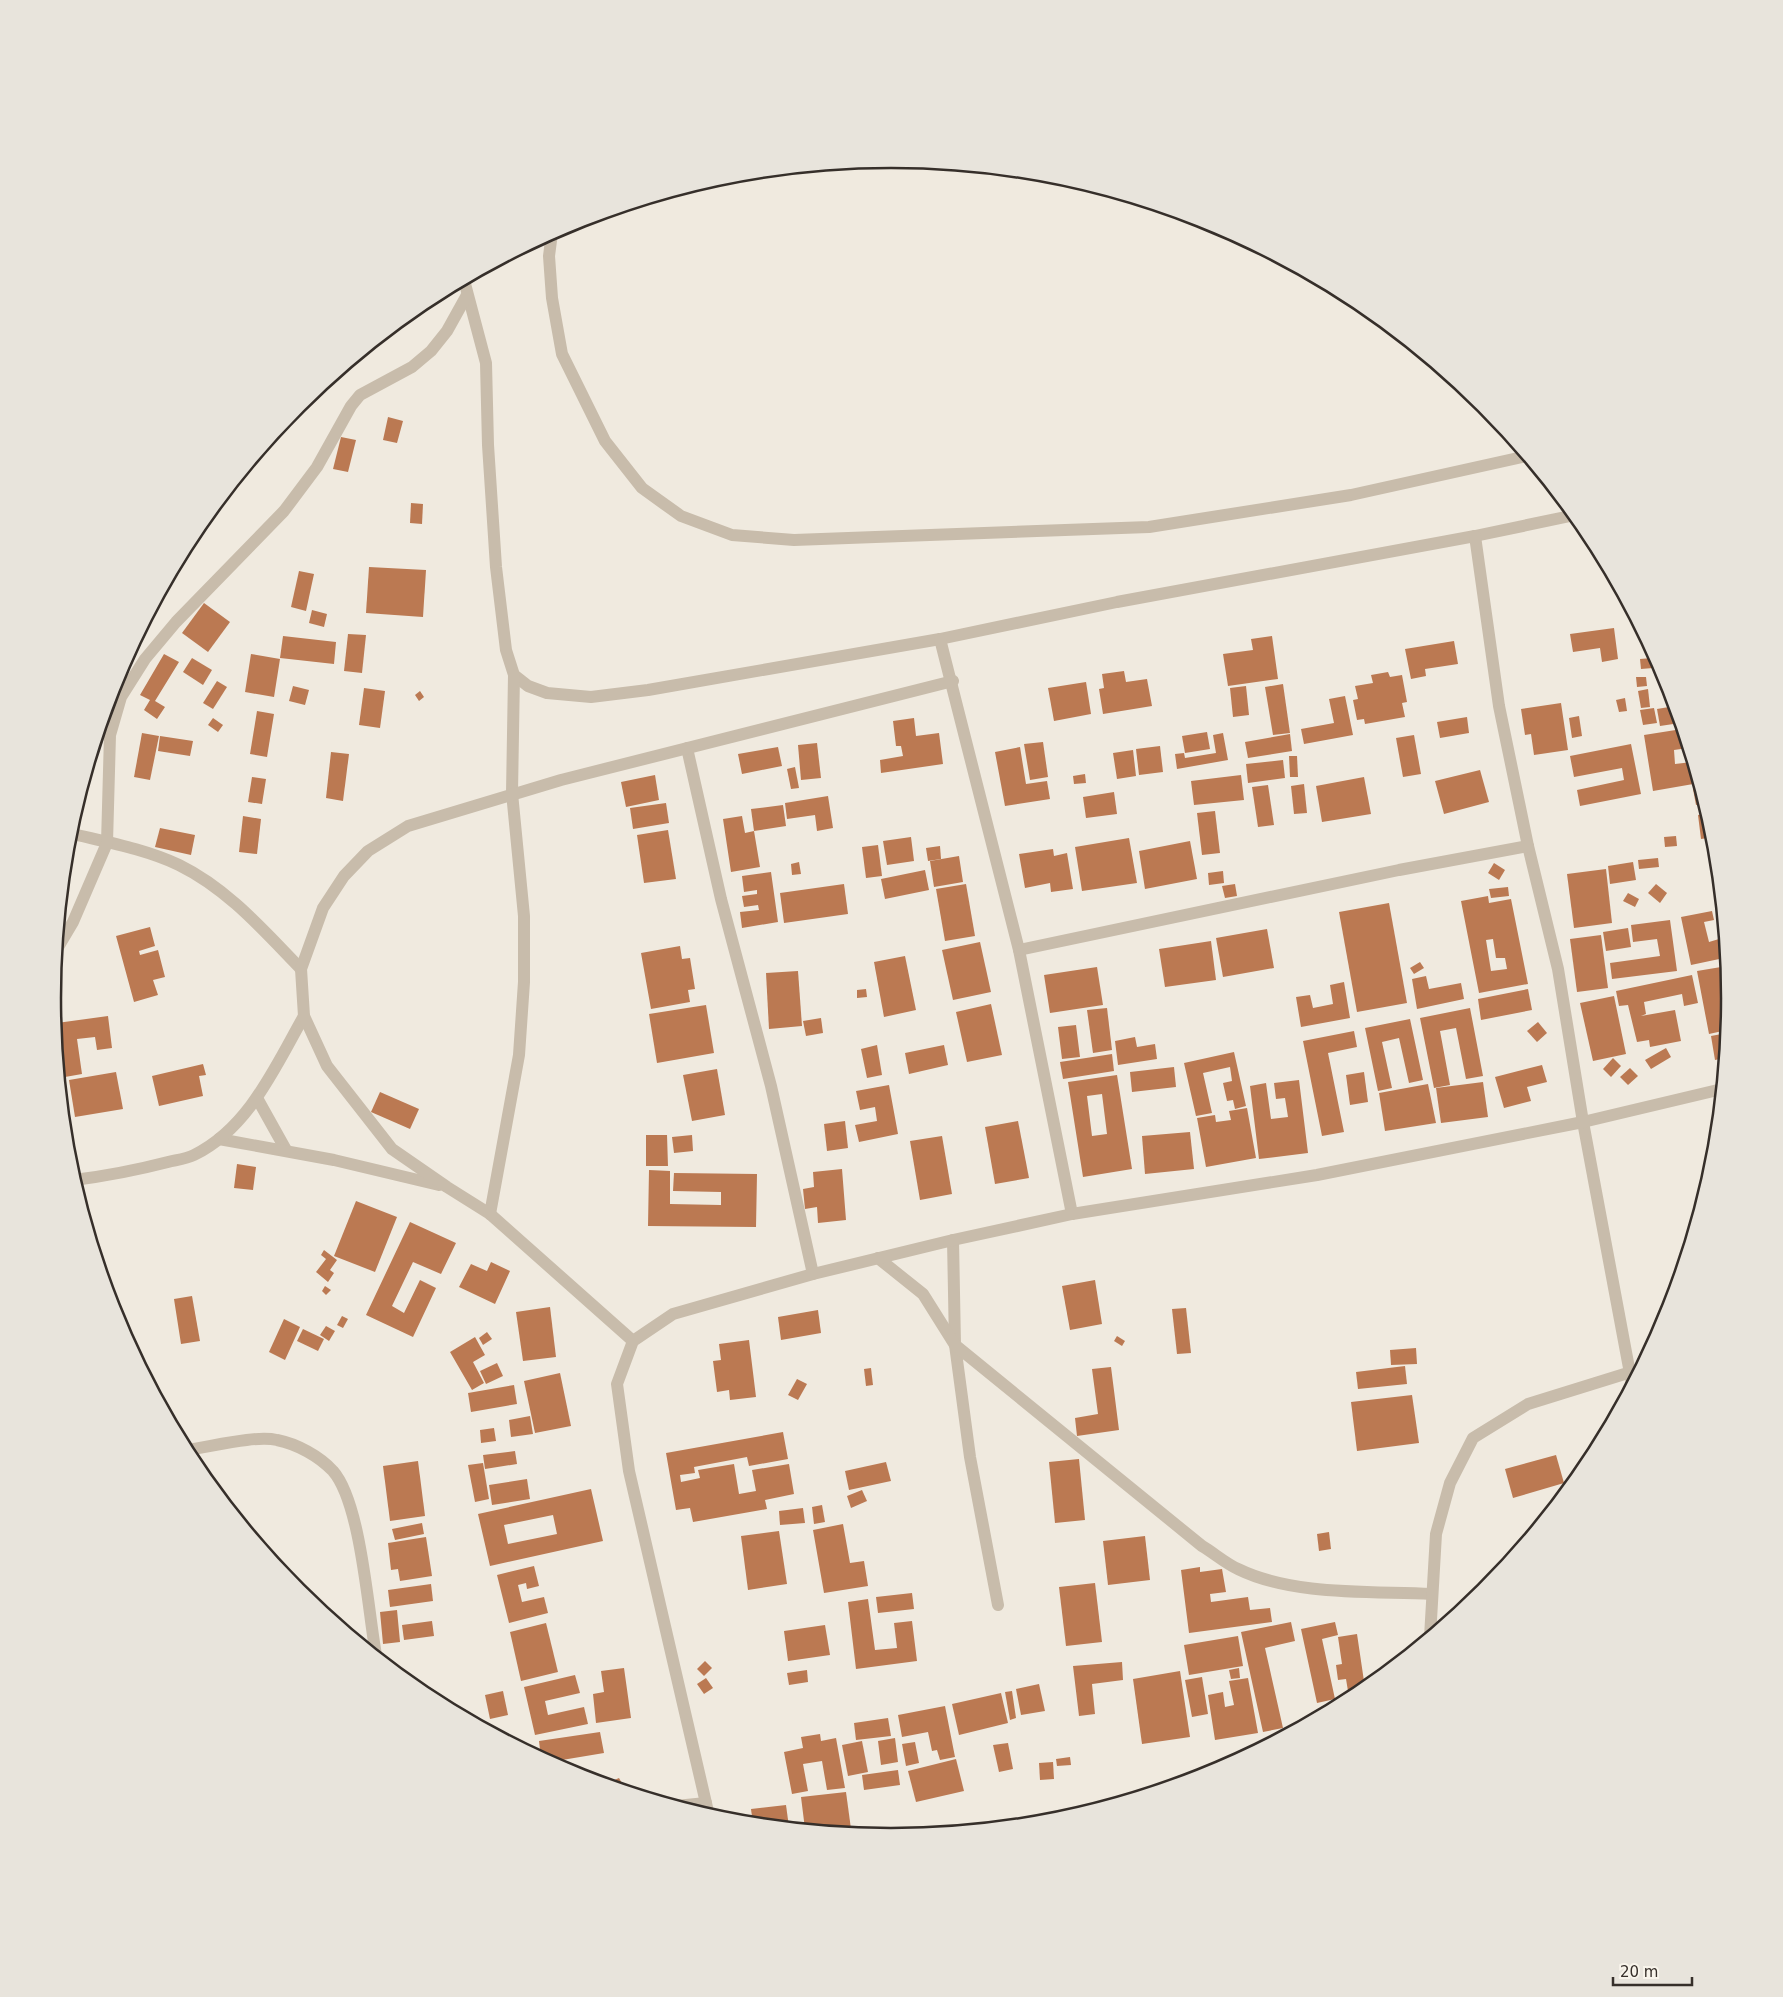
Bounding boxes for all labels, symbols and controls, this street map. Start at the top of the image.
scale bar [1613,1954,1692,1986]
text: 20 m [1620,1963,1658,1981]

